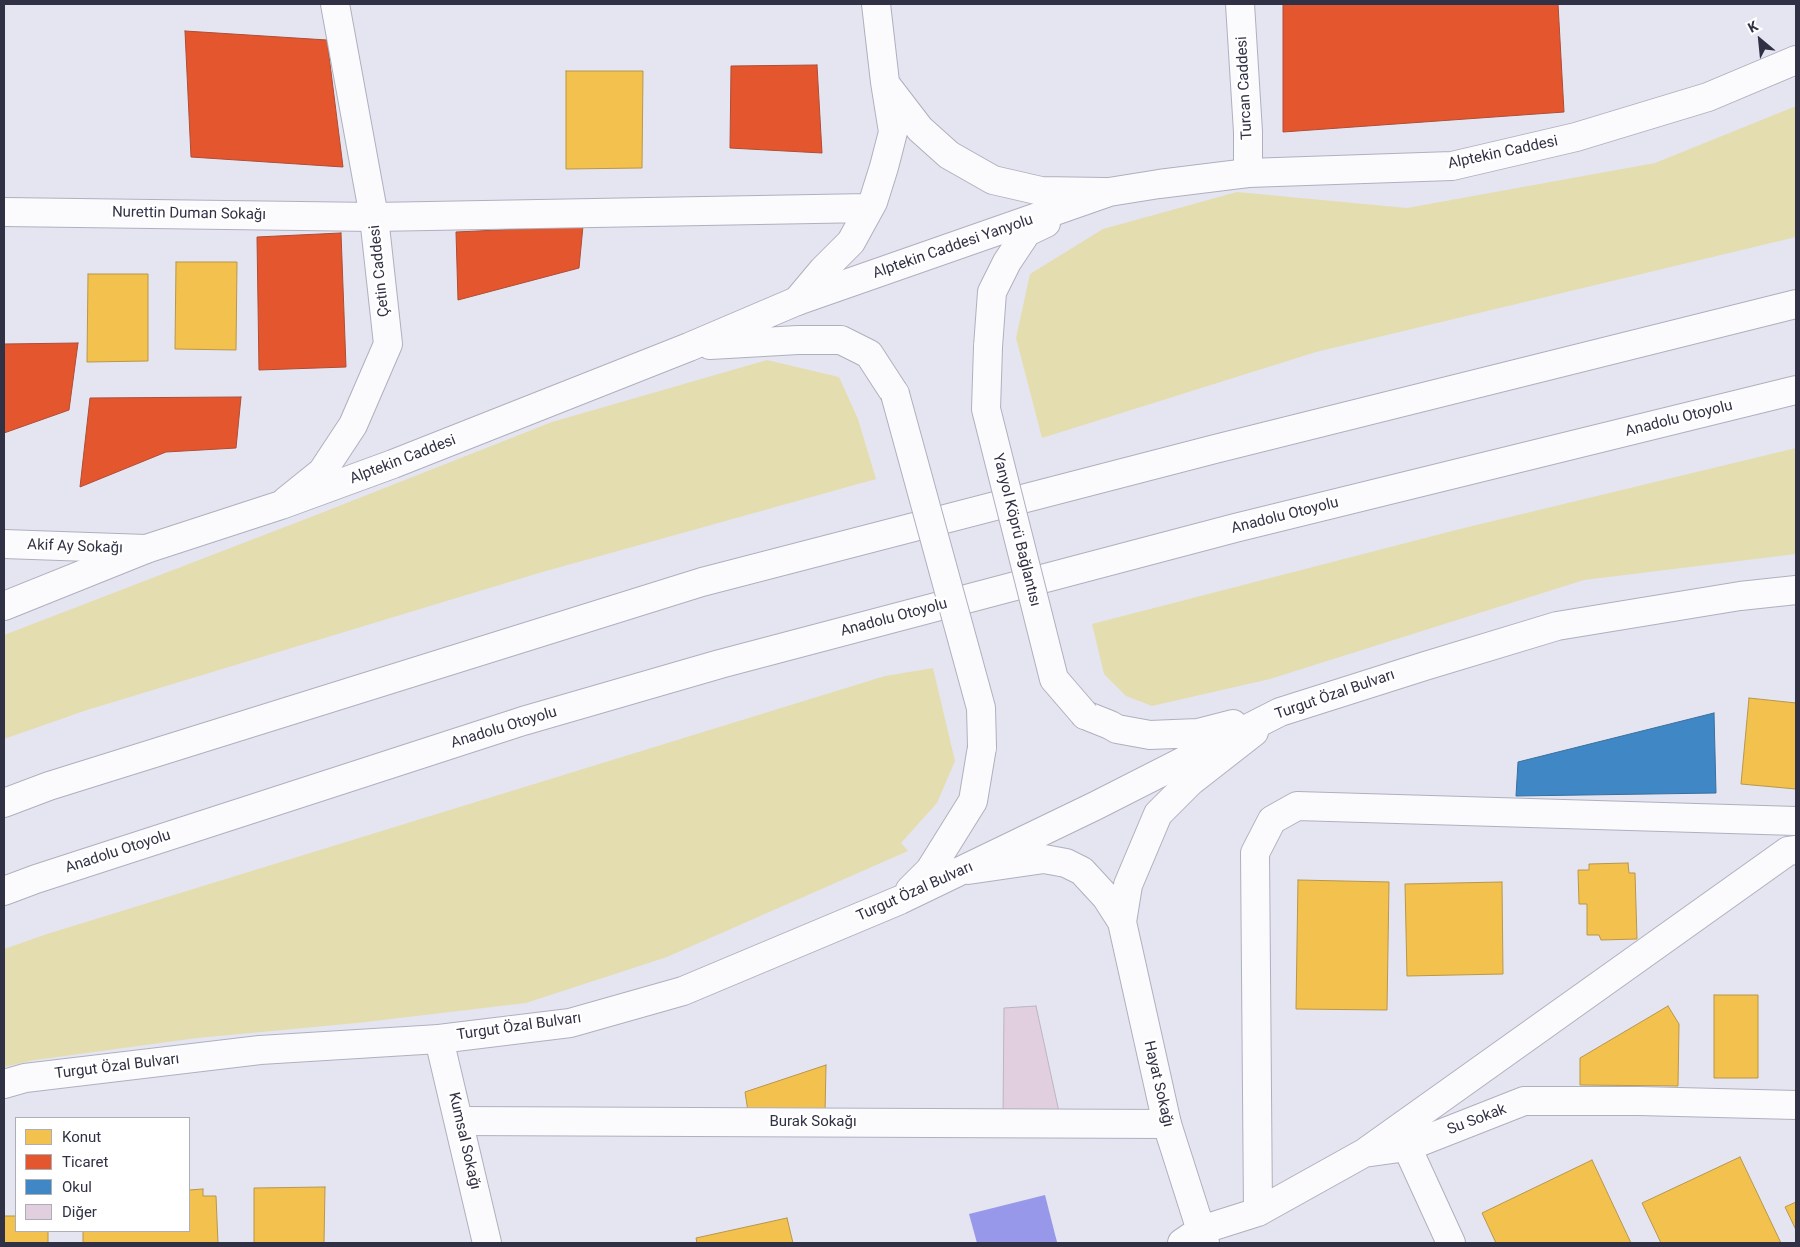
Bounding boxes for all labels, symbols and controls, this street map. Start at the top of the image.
north arrow [1735,15,1785,65]
text: K [1745,18,1761,36]
street label: Turcan Caddesi [1233,36,1257,140]
street label: Alptekin Caddesi [1446,133,1560,173]
street label: Nurettin Duman Sokağı [112,204,266,224]
street label: Alptekin Caddesi Yanyolu [871,211,1035,283]
street label: Çetin Caddesi [366,224,394,318]
street label: Anadolu Otoyolu [1624,397,1734,441]
street label: Alptekin Caddesi [347,432,459,488]
street label: Yanyol Köprü Bağlantısı [988,452,1044,608]
street label: Anadolu Otoyolu [1230,494,1340,538]
street label: Akif Ay Sokağı [27,536,123,558]
street label: Anadolu Otoyolu [839,595,949,641]
street label: Turgut Özal Bulvarı [1273,666,1397,724]
street label: Anadolu Otoyolu [449,703,559,753]
street label: Anadolu Otoyolu [63,826,173,878]
street label: Turgut Özal Bulvarı [854,858,976,926]
street label: Turgut Özal Bulvarı [456,1009,582,1045]
street label: Hayat Sokağı [1139,1039,1177,1129]
street label: Turgut Özal Bulvarı [54,1050,180,1084]
street label: Kumsal Sokağı [444,1091,484,1191]
street label: Su Sokak [1445,1101,1509,1139]
street label: Burak Sokağı [769,1113,857,1131]
legend [15,1117,190,1232]
text: Konut [62,1128,101,1146]
text: Ticaret [62,1153,108,1171]
text: Okul [62,1178,92,1196]
text: Diğer [62,1203,97,1221]

